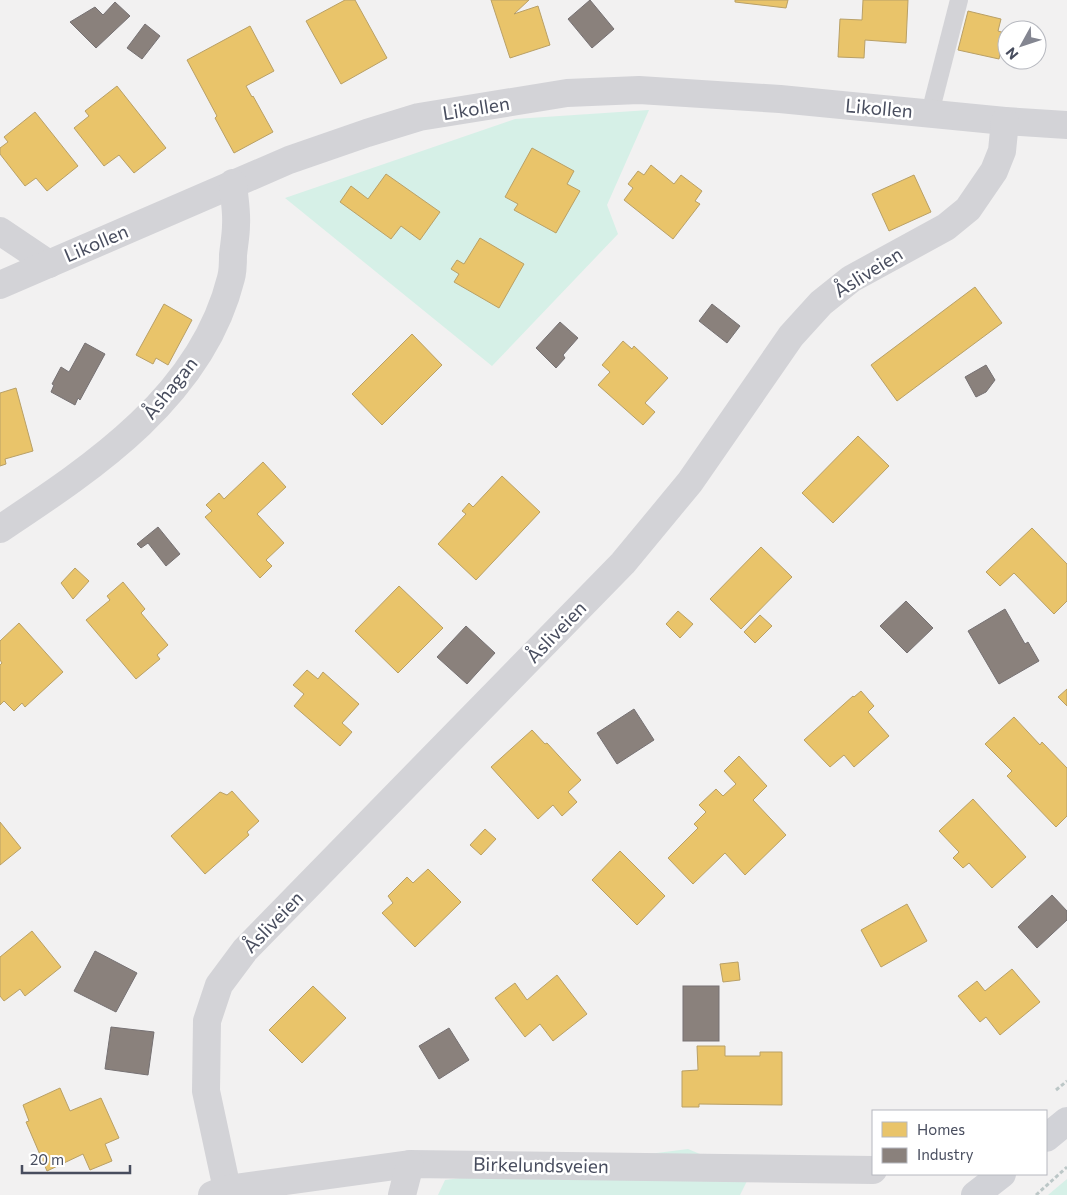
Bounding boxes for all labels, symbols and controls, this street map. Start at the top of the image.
north arrow [997,20,1047,70]
text: N [1002,44,1022,63]
street label: Likollen [441,91,511,124]
street label: Likollen [844,93,914,122]
street label: Likollen [60,219,131,266]
street label: Åsliveien [829,241,906,302]
street label: Åshagan [137,351,202,424]
street label: Åsliveien [520,595,591,667]
street label: Åsliveien [237,885,308,957]
legend [872,1110,1047,1175]
text: Homes [917,1120,965,1138]
scale bar [22,1142,130,1174]
text: Industry [917,1145,974,1163]
text: 20 m [30,1150,64,1168]
street label: Birkelundsveien [473,1152,609,1177]

